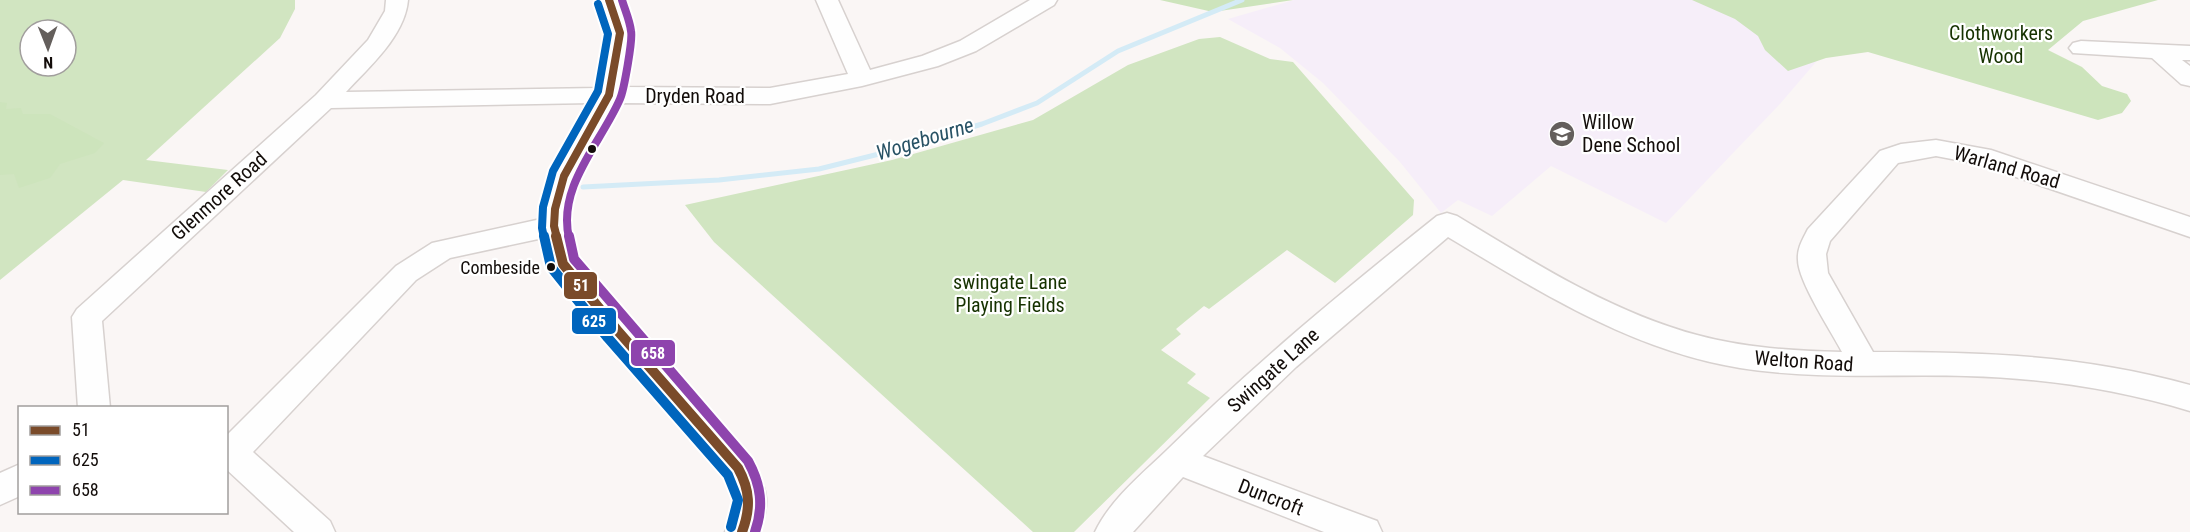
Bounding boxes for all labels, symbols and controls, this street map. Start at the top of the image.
north arrow [18,18,78,78]
park label: Clothworkers Wood [1949,21,2053,68]
text: N [43,53,53,72]
street label: Dryden Road [645,84,745,108]
place label: Willow Dene School [1582,110,1680,157]
water label: Wogebourne [873,113,977,165]
school or university icon: Willow Dene School [1547,119,1577,149]
street label: Warland Road [1951,140,2063,194]
unlabelled marker [586,143,598,155]
street label: Glenmore Road [166,147,272,245]
place label: Combeside [460,257,540,278]
marker: Combeside [545,261,557,273]
park label: swingate Lane Playing Fields [953,270,1067,317]
line badge: 51 [563,271,598,300]
text: 51 [573,276,589,295]
line badge: 625 [571,307,617,335]
text: 625 [582,312,606,331]
street label: Swingate Lane [1222,323,1324,417]
line badge: 658 [630,339,676,367]
text: 658 [641,344,665,363]
street label: Welton Road [1754,346,1854,376]
legend [18,406,228,514]
text: 51 [72,419,90,440]
text: 625 [72,449,99,470]
street label: Duncroft [1235,474,1307,520]
text: 658 [72,479,99,500]

